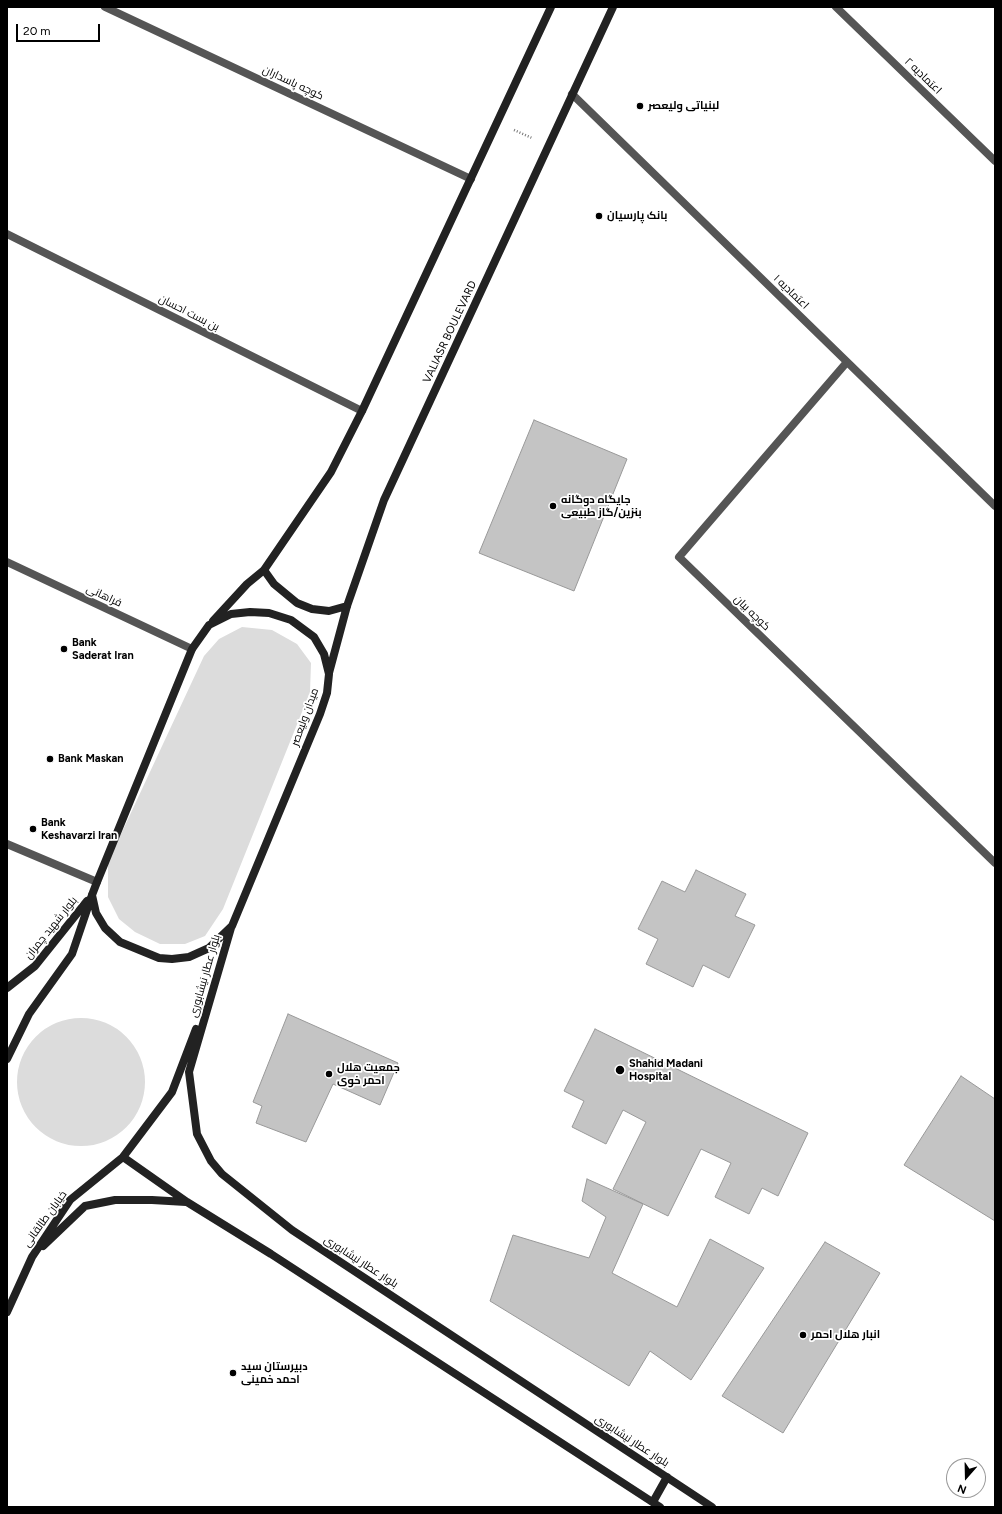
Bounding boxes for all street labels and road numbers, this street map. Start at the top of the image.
street label: اعتمادیه ۲ [902,55,944,97]
street label: کوچه پاسداران [260,63,326,103]
street label: اعتمادیه ۱ [771,272,811,312]
street label: VALIASR BOULEVARD [420,279,480,385]
street label: بن بست احسان [156,292,222,334]
street label: فراهانی [84,582,124,610]
street label: کوچه بیان [731,593,773,633]
street label: میدان ولیعصر [288,686,322,748]
street label: بلوار شهید چمران [22,894,80,962]
street label: بلوار عطار نیشابوری [187,933,223,1019]
street label: خیابان طالقانی [20,1188,70,1250]
street label: بلوار عطار نیشابوری [321,1233,401,1291]
street label: بلوار عطار نیشابوری [592,1412,672,1470]

